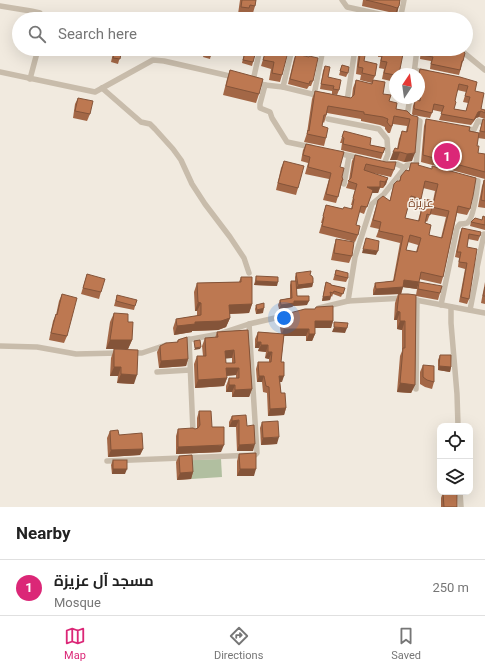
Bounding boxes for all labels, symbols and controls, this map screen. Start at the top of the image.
search box [12,12,473,56]
icon: search [26,23,48,45]
text: Search here [58,25,137,43]
north arrow [389,68,425,104]
pin: 1 [434,141,460,171]
district label: عزيزة [408,196,434,210]
your location [274,308,294,328]
map controls [437,423,473,495]
button: locate [437,423,473,459]
button: layers [437,459,473,495]
text: Nearby [16,523,71,543]
text: مسجد آل عزيزة [54,572,154,590]
text: 1 [25,580,33,595]
text: 250 m [432,580,469,595]
text: Mosque [54,595,101,610]
tab: Map [64,625,86,662]
tab: Directions [214,625,263,662]
tab: Saved [391,625,421,662]

